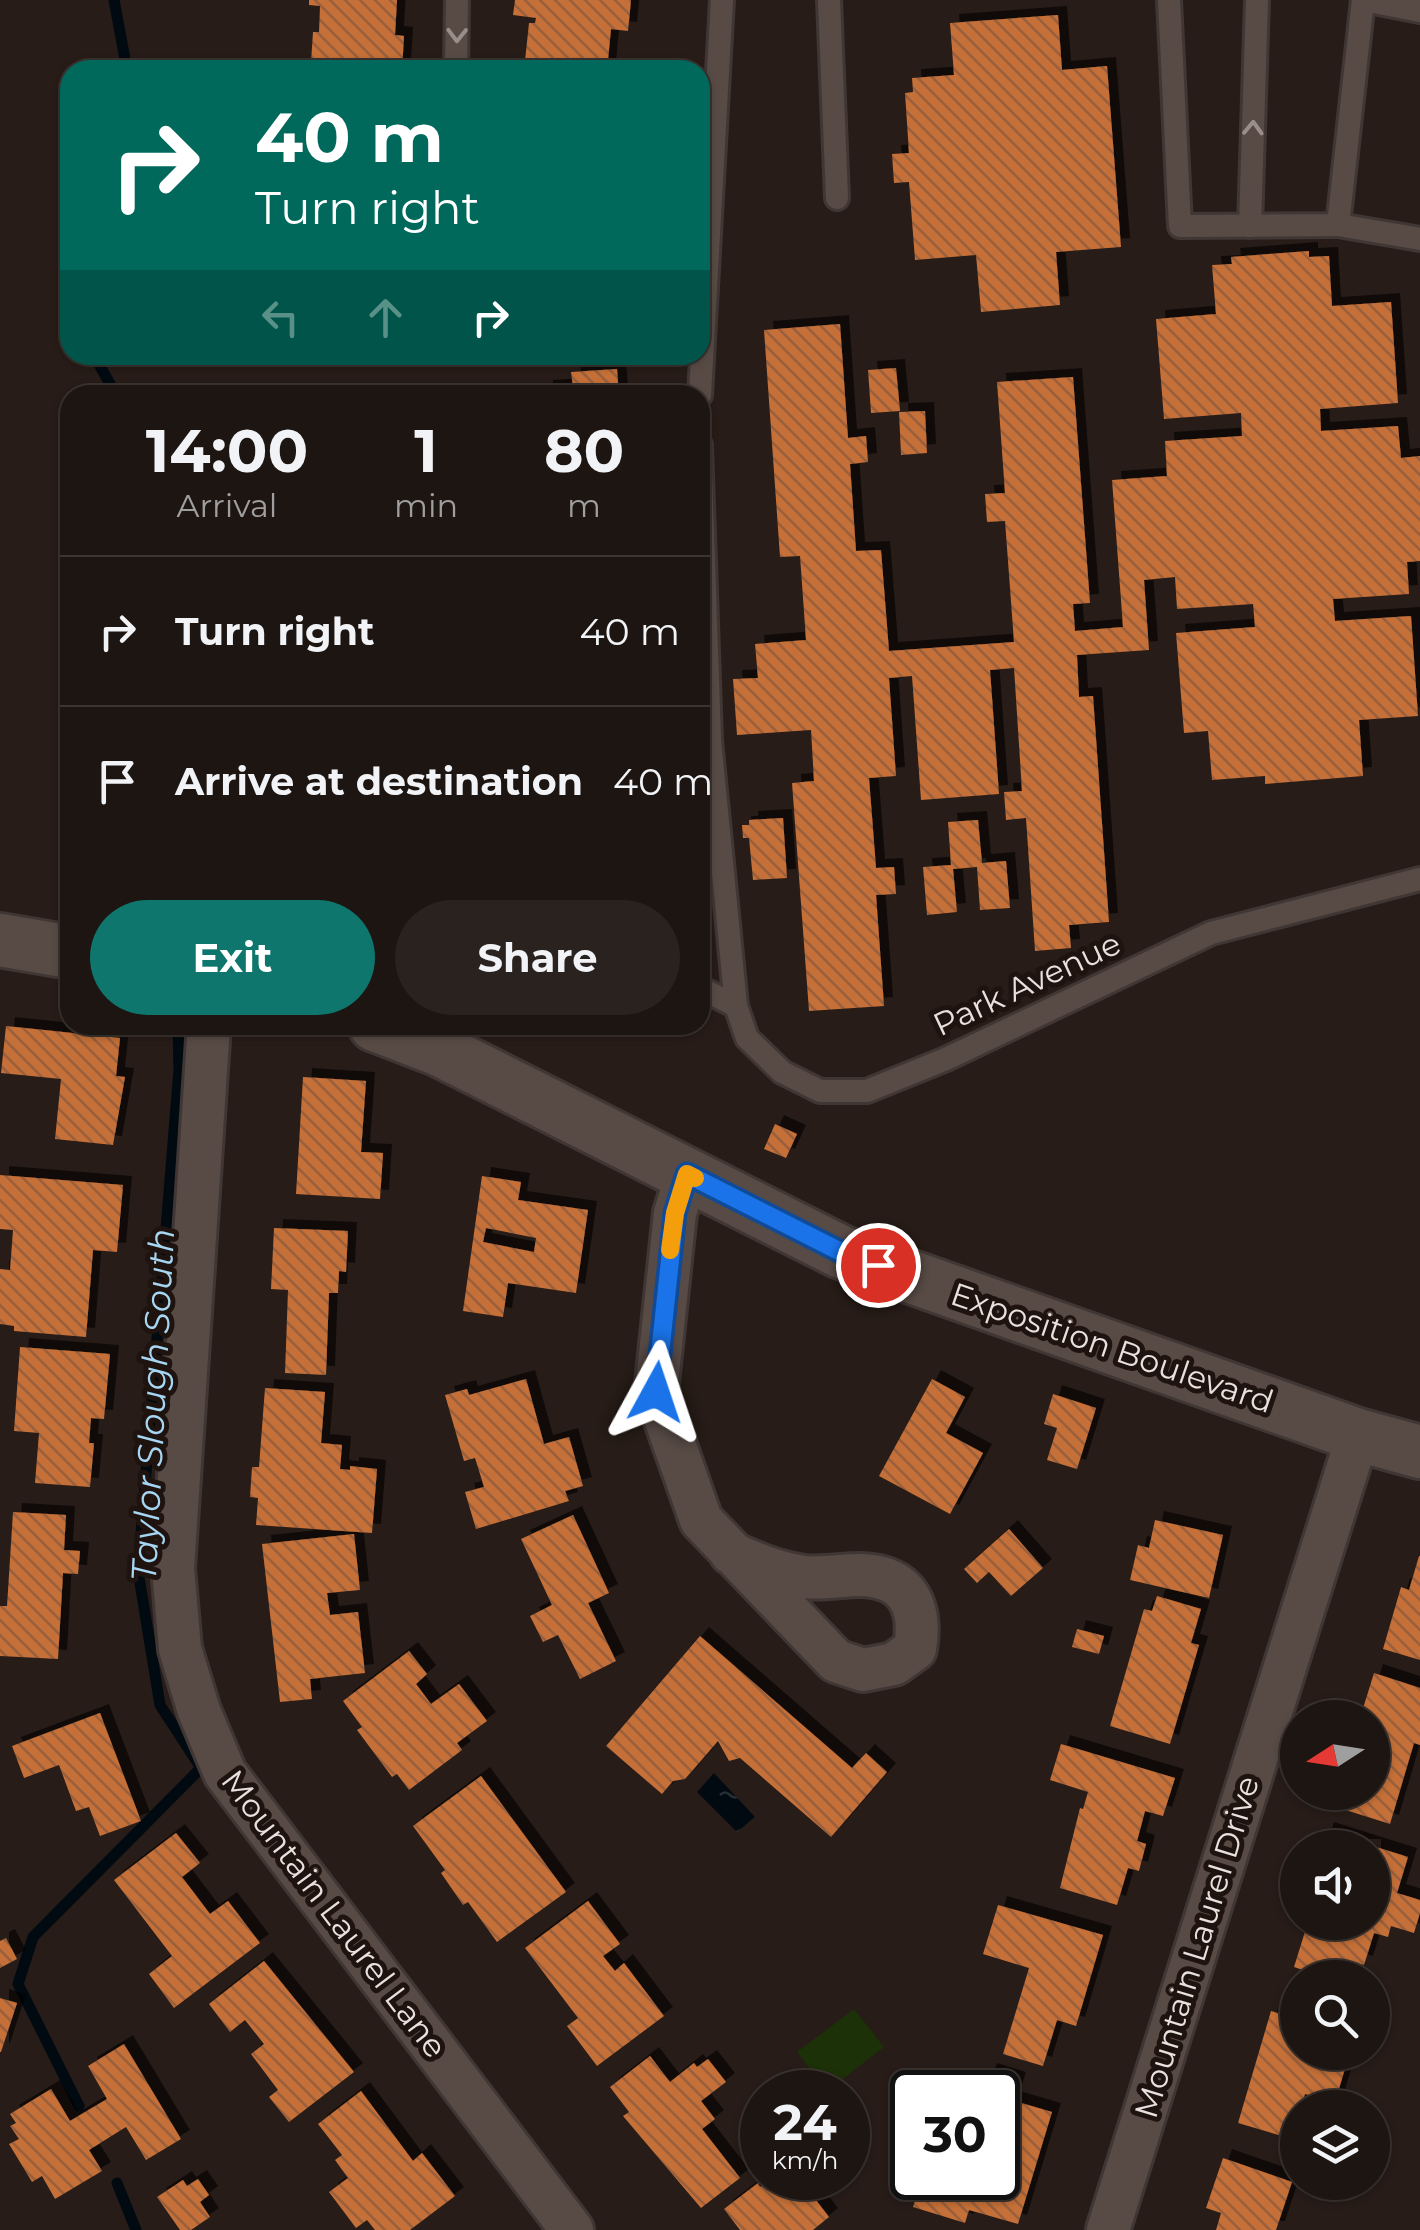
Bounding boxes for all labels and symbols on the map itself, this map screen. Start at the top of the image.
one-way arrow [446,28,468,43]
one-way arrow [1242,120,1263,136]
street label: Park Avenue [927,923,1127,1044]
pin [836,1223,921,1308]
water label: Taylor Slough South [122,1227,183,1583]
street label: Exposition Boulevard [946,1274,1279,1421]
position arrow [604,1340,708,1444]
north arrow [1280,1700,1390,1810]
street label: Mountain Laurel Lane [213,1762,455,2065]
street label: Mountain Laurel Drive [1126,1771,1267,2123]
speed limit sign: 30 [890,2070,1020,2200]

